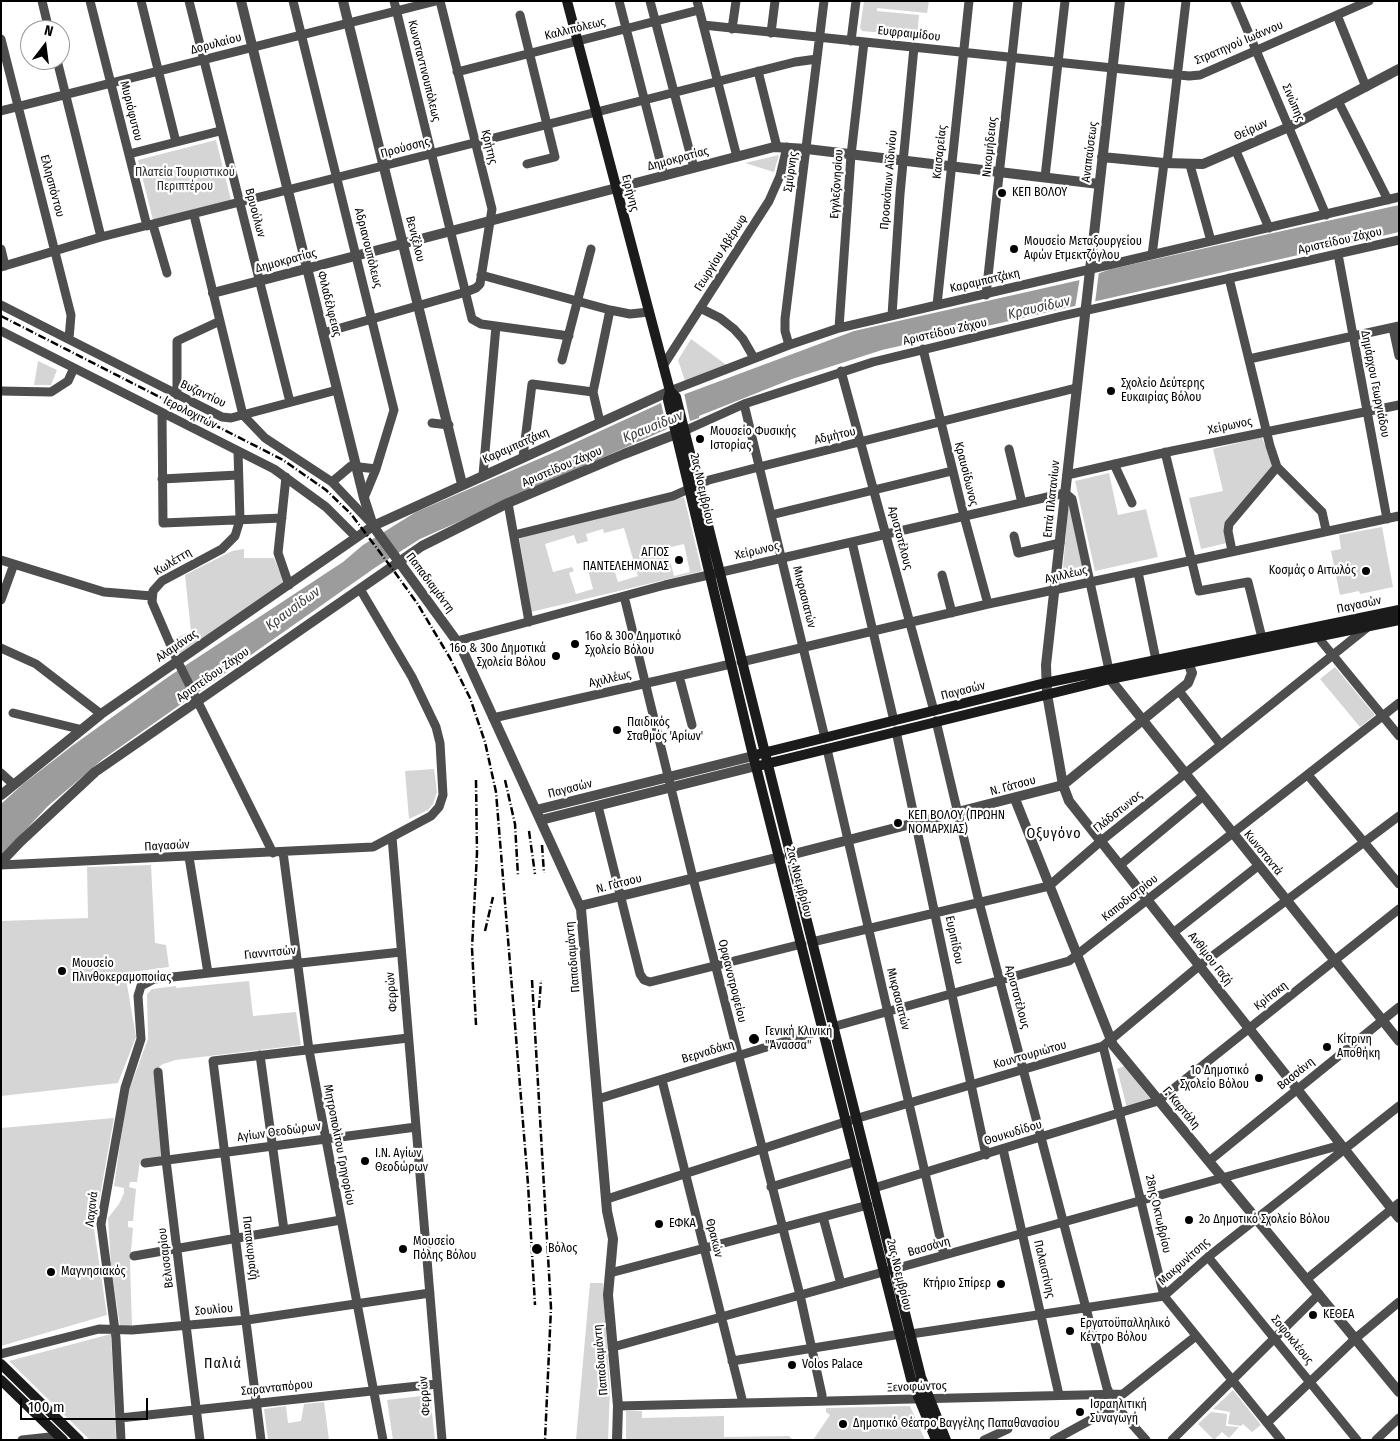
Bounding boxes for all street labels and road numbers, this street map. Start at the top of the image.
street label: Καλλιπόλεως [543,14,607,44]
street label: Στρατηγού Ιωάννου [1193,18,1285,68]
street label: Κωνσταντινουπόλεως [404,19,444,123]
street label: Ευφραιμίδου [877,24,941,44]
street label: Δορυλαίου [189,30,243,58]
street label: Μυριόφυτου [117,79,145,143]
street label: Σινώπης [1279,82,1307,124]
street label: Νικομήδειας [980,116,1000,178]
street label: Θείρων [1232,116,1270,144]
street label: Αναπαύσεως [1079,121,1101,183]
street label: Καισαρείας [930,124,950,180]
street label: Κρήτης [478,128,500,166]
street label: Προσκόπων Αϊδινίου [877,130,901,230]
street label: Προύσσης [379,135,431,161]
street label: Δημοκρατίας [646,144,710,174]
street label: Εγγλεζονησίου [827,149,847,219]
street label: Σμύρνης [781,151,801,193]
street label: Ελλησπόντου [37,153,67,219]
street label: Ειρήνης [618,173,642,213]
street label: Βρυούλων [242,187,268,239]
street label: Αδριανουπόλεως [351,207,385,289]
street label: Γεωργίου Αβέρωφ [692,212,750,294]
street label: Βενιζέλου [402,215,428,263]
street label: Αριστείδου Ζάχου [1297,224,1383,258]
street label: Δημοκρατίας [254,246,318,276]
street label: Καραμπατζάκη [949,266,1021,296]
street label: Φιλαδέλφειας [314,270,344,338]
street label: Αριστείδου Ζάχου [902,315,988,349]
street label: Δημάρχου Γεωργιάδου [1358,329,1392,439]
street label: Βυζαντίου [178,377,228,411]
street label: Ιερολοχιτών [161,393,219,433]
street label: Χείρωνος [1206,414,1254,438]
street label: Αδμήτου [813,424,857,448]
street label: Καραμπατζάκη [481,425,551,467]
street label: Κραυσίδωνος [951,440,981,508]
street label: Αριστείδου Ζάχου [520,444,604,490]
street label: 2ας Νοεμβρίου [687,452,717,526]
street label: Επτά Πλατανίων [1041,460,1063,538]
street label: Αριστοτέλους [885,505,915,571]
street label: Χείρωνος [733,539,781,563]
street label: Κωλέττη [152,545,194,579]
street label: Παπαδιαμάντη [403,550,457,616]
street label: Αχιλλέως [1043,563,1089,587]
street label: Μικρασιατών [789,564,819,630]
street label: Παγασών [1335,593,1383,617]
street label: Αλαμάνας [153,627,201,665]
street label: Αριστείδου Ζάχου [174,645,252,705]
street label: Αχιλλέως [587,667,633,691]
street label: Παγασών [939,679,987,703]
street label: Ν. Γάτσου [989,773,1037,799]
street label: Παγασών [546,777,594,801]
street label: Γλάδστωνος [1091,788,1145,836]
street label: Κωνσταντά [1241,828,1285,878]
street label: Παγασών [144,838,190,854]
street label: 2ας Νοεμβρίου [783,845,815,919]
street label: Ν. Γάτσου [595,871,643,897]
street label: Καποδιστρίου [1099,872,1161,924]
street label: Ευριπίδου [942,914,966,966]
street label: Παπαδιαμάντη [563,921,583,993]
street label: Ανθίμου Γαζή [1185,929,1235,989]
street label: Ορφανοτροφείου [715,938,749,1024]
street label: Γιαννιτσών [243,943,297,963]
street label: Αριστοτέλους [1002,964,1032,1030]
street label: Μικρασιατών [883,966,913,1032]
street label: Φερρών [383,971,401,1013]
street label: Κρίτσκη [1251,978,1291,1014]
street label: Βερναδάκη [680,1037,736,1067]
street label: Κουντουριώτου [992,1038,1068,1072]
street label: Βασσάνη [1275,1055,1317,1093]
street label: Μητροπολίτου Γρηγορίου [320,1083,358,1207]
street label: Γ. Καρτάλη [1159,1084,1203,1132]
street label: Θουκυδίδου [982,1117,1044,1149]
street label: Αγίων Θεοδώρων [236,1119,322,1145]
street label: 28ης Οκτωβρίου [1142,1173,1174,1255]
street label: Λαχανά [83,1190,101,1228]
street label: Παπακυριαζή [239,1215,261,1281]
street label: Θρακών [702,1217,726,1259]
street label: Βελισσαρίου [155,1227,177,1289]
street label: Βασσάνη [906,1234,952,1260]
street label: Μακρυνίτσης [1156,1235,1212,1289]
street label: 2ας Νοεμβρίου [883,1238,915,1312]
street label: Παλαιστίνης [1030,1239,1058,1299]
street label: Σουλίου [194,1301,234,1319]
street label: Σοφοκλέους [1268,1313,1316,1367]
street label: Παπαδιαμάντη [591,1324,611,1396]
street label: Φερρών [416,1375,434,1417]
street label: Σαρανταπόρου [240,1377,314,1399]
street label: Ξενοφώντος [887,1379,947,1395]

